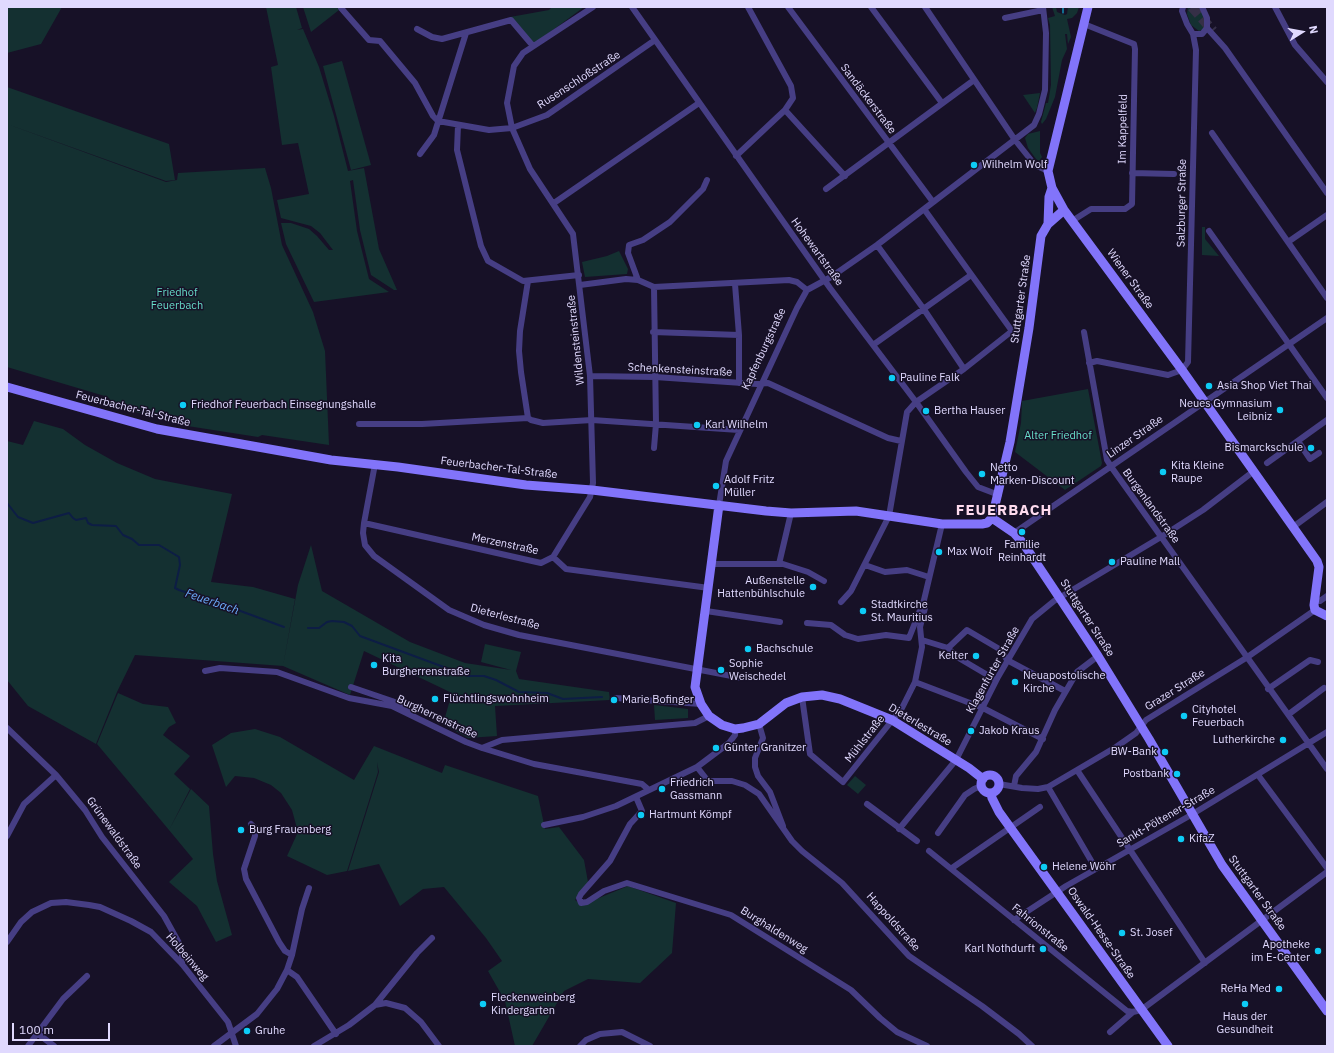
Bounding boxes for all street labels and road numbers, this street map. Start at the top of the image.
street label: Rusenschloßstraße [535,48,623,112]
street label: Sandäckerstraße [837,61,899,137]
street label: Im Kappelfeld [1116,94,1130,164]
street label: Salzburger Straße [1175,159,1189,247]
street label: Hohewartstraße [788,216,846,288]
street label: Wiener Straße [1104,247,1156,311]
street label: Stuttgarter Straße [1008,254,1034,344]
street label: Wildensteinstraße [565,294,587,386]
street label: Kapfenburgstraße [739,306,789,392]
street label: Schenkensteinstraße [627,361,733,379]
street label: Feuerbacher-Tal-Straße [74,388,192,430]
street label: Linzer Straße [1104,413,1166,461]
street label: Feuerbacher-Tal-Straße [440,454,558,482]
street label: Burgenlandstraße [1120,466,1182,546]
street label: Merzenstraße [470,530,540,558]
street label: Stuttgarter Straße [1057,577,1117,659]
street label: Dieterlestraße [469,601,541,633]
street label: Klagenfurter Straße [964,624,1022,716]
street label: Grazer Straße [1143,666,1207,714]
street label: Burgherrenstraße [394,692,480,742]
street label: Dieterlestraße [886,701,954,749]
street label: Mühlstraße [842,713,888,765]
street label: Sankt-Pöltener-Straße [1115,784,1217,850]
street label: Grünewaldstraße [83,794,145,872]
street label: Stuttgarter Straße [1225,853,1289,933]
street label: Oswald-Hesse-Straße [1064,885,1138,981]
street label: Happoldstraße [863,890,923,954]
street label: Fahrionstraße [1009,901,1071,955]
street label: Burghaldenweg [738,904,810,956]
street label: Holbeinweg [163,931,211,983]

